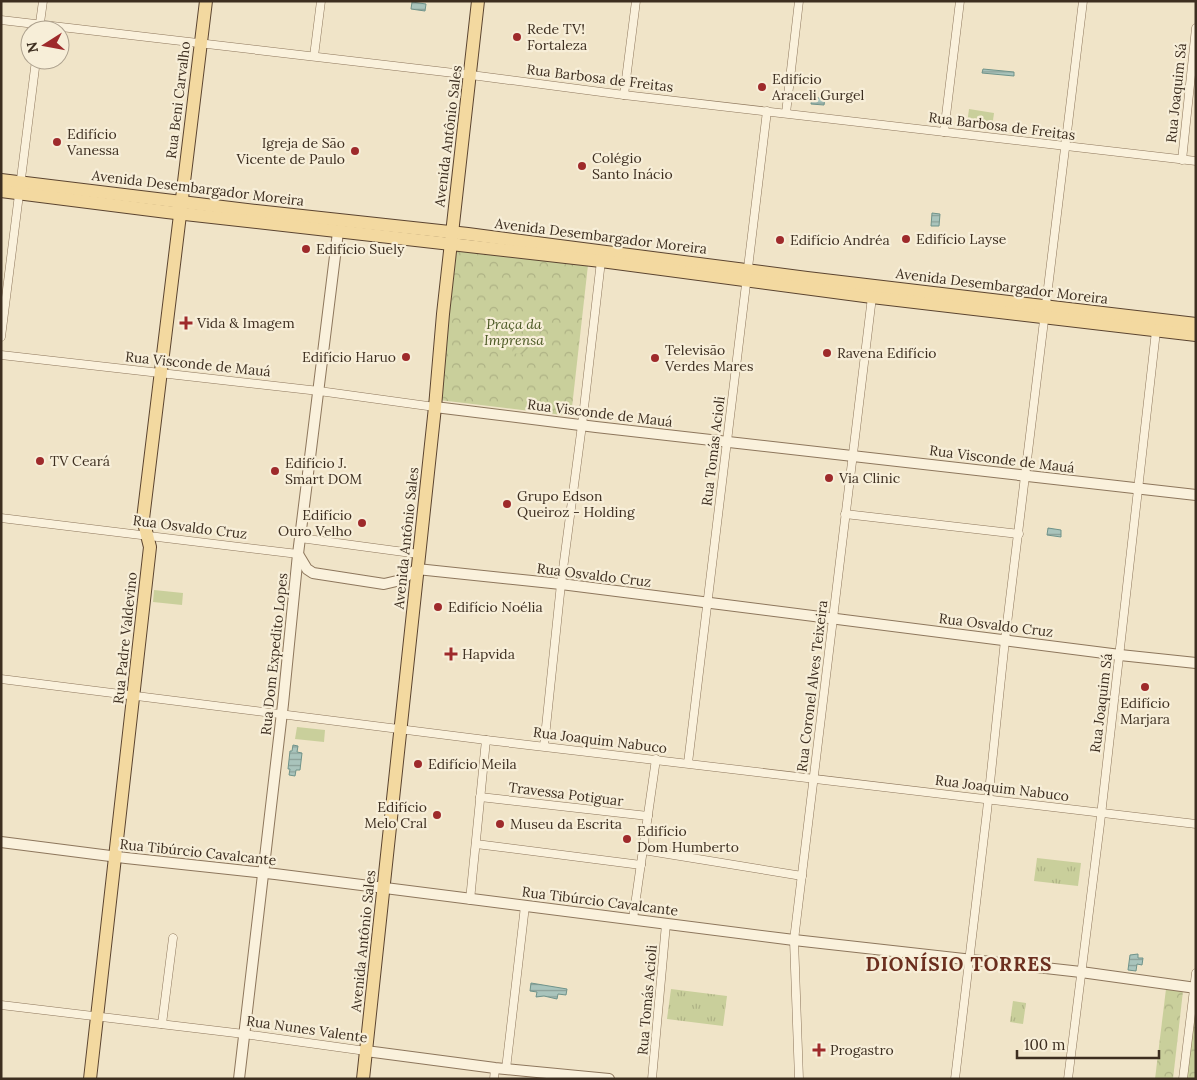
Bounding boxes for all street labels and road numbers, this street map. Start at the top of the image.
street label: Rua Beni Carvalho [162,40,194,160]
street label: Rua Joaquim Sá [1162,42,1190,144]
street label: Rua Barbosa de Freitas [526,60,674,96]
street label: Avenida Antônio Sales [430,64,466,209]
street label: Rua Barbosa de Freitas [928,108,1076,144]
street label: Avenida Desembargador Moreira [90,166,305,210]
street label: Avenida Desembargador Moreira [493,214,708,258]
street label: Avenida Desembargador Moreira [894,264,1109,308]
street label: Rua Visconde de Mauá [124,347,272,381]
street label: Rua Visconde de Mauá [526,395,674,431]
street label: Rua Tomás Acioli [697,395,729,507]
street label: Rua Visconde de Mauá [928,441,1076,477]
street label: Avenida Antônio Sales [389,466,422,611]
street label: Rua Osvaldo Cruz [132,511,248,543]
street label: Rua Osvaldo Cruz [536,559,652,591]
street label: Rua Padre Valdevino [109,571,141,705]
street label: Rua Dom Expedito Lopes [257,572,291,736]
street label: Rua Coronel Alves Teixeira [793,599,831,773]
street label: Rua Osvaldo Cruz [938,609,1054,641]
street label: Rua Joaquim Sá [1086,652,1116,754]
street label: Rua Joaquim Nabuco [532,723,668,757]
street label: Rua Joaquim Nabuco [934,771,1070,805]
street label: Travessa Potiguar [508,778,624,810]
street label: Rua Tibúrcio Cavalcante [119,835,278,869]
street label: Avenida Antônio Sales [346,869,379,1014]
street label: Rua Tibúrcio Cavalcante [521,882,680,920]
street label: Rua Tomás Acioli [633,944,661,1056]
street label: Rua Nunes Valente [245,1012,369,1046]

